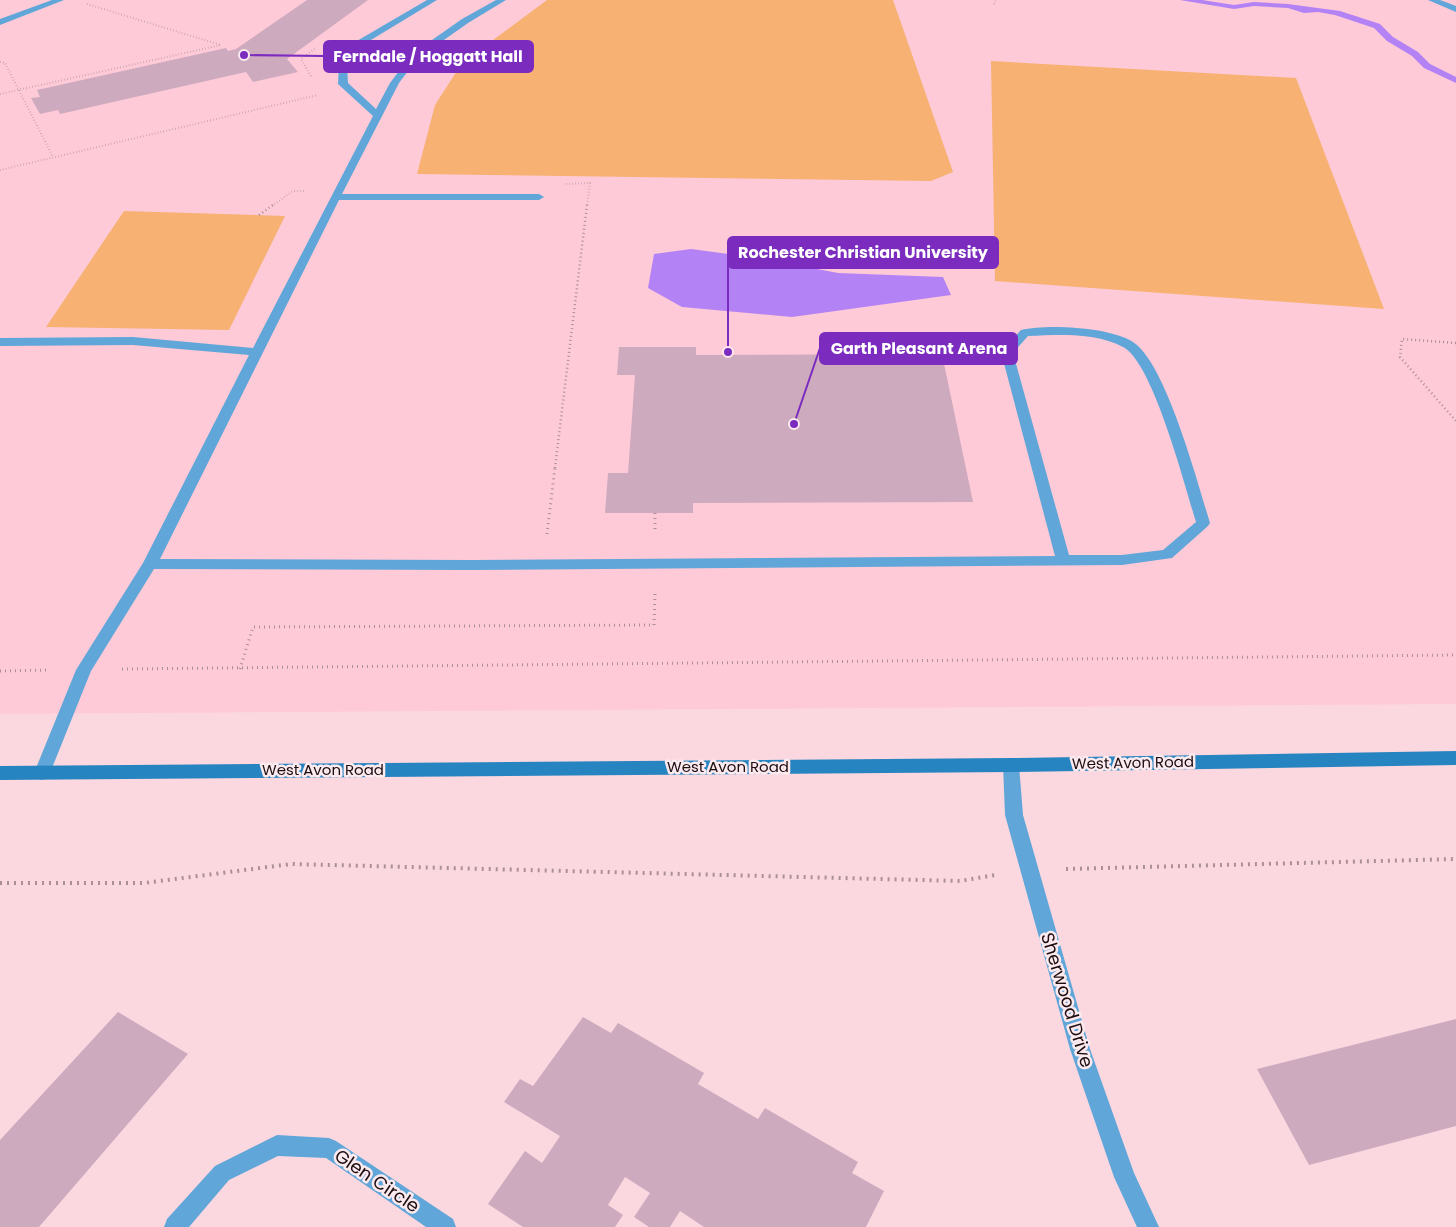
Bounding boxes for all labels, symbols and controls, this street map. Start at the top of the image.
callout: Ferndale / Hoggatt Hall [324,41,533,72]
text: Ferndale / Hoggatt Hall [333,45,523,68]
callout: Rochester Christian University [728,237,998,268]
text: Rochester Christian University [738,241,989,264]
callout: Garth Pleasant Arena [820,333,1017,364]
text: Garth Pleasant Arena [831,337,1007,360]
street label: West Avon Road [1072,751,1194,774]
street label: West Avon Road [667,756,789,777]
street label: West Avon Road [262,759,384,780]
street label: Sherwood Drive [1035,929,1100,1070]
street label: Glen Circle [330,1143,425,1218]

